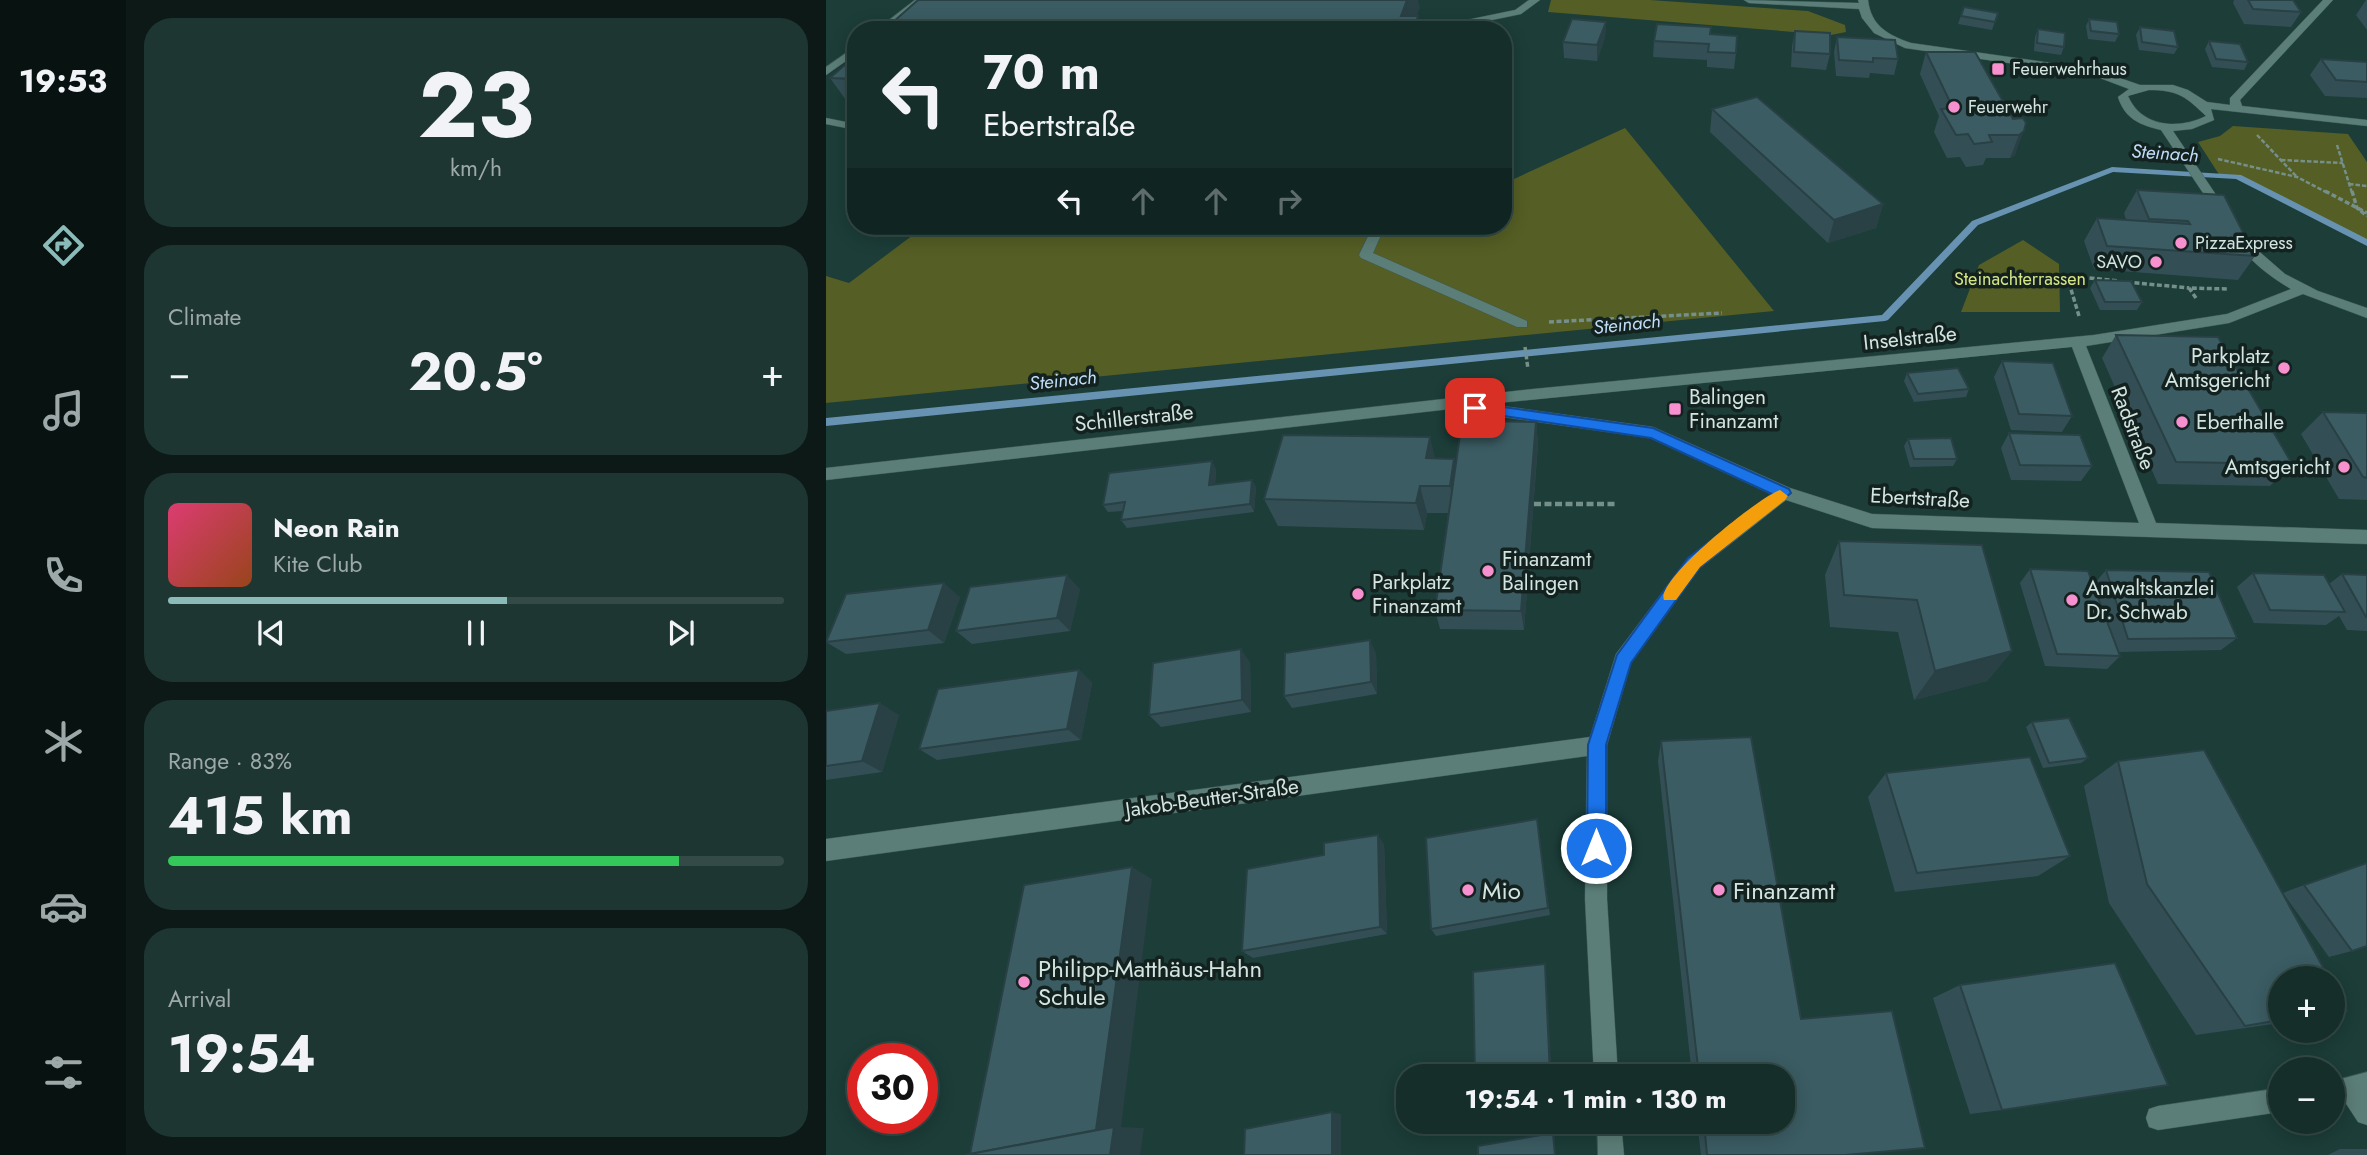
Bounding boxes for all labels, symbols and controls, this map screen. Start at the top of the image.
text: 70 m [983,37,1100,107]
text: 23 [418,40,534,171]
icon: left [868,49,959,140]
place label: Feuerwehrhaus [2012,56,2127,82]
text: 19:53 [19,58,107,104]
marker: Feuerwehrhaus [1990,61,2006,77]
place label: Feuerwehr [1968,94,2049,120]
marker: Feuerwehr [1946,99,1962,115]
text: Ebertstraße [983,102,1135,148]
water label: Steinach [2130,137,2200,169]
text: km/h [450,151,502,185]
icon: left [1051,182,1089,220]
icon: ahead [1124,182,1162,220]
icon: ahead [1197,182,1235,220]
icon: right [1270,182,1308,220]
icon: directions [39,221,88,270]
place label: PizzaExpress [2195,230,2293,256]
marker: PizzaExpress [2173,235,2189,251]
place label: SAVO [2096,249,2142,275]
marker: SAVO [2148,254,2164,270]
park label: Steinachterrassen [1954,266,2086,292]
text: Climate [168,300,241,334]
water label: Steinach [1592,307,1662,341]
street label: Inselstraße [1862,318,1958,358]
text: 20.5° [408,334,543,410]
place label: Parkplatz Amtsgericht [2165,341,2270,395]
text: − [168,345,190,400]
text: + [761,345,784,400]
marker: Parkplatz Amtsgericht [2276,360,2292,376]
water label: Steinach [1028,363,1098,397]
pin [1445,378,1505,438]
place label: Balingen Finanzamt [1689,382,1778,436]
street label: Radstraße [2103,382,2163,474]
icon: music [39,386,88,435]
icon: arrive [1456,389,1494,427]
street label: Schillerstraße [1073,397,1195,439]
marker: Balingen Finanzamt [1667,401,1683,417]
place label: Eberthalle [2196,407,2284,437]
marker: Eberthalle [2174,414,2190,430]
place label: Amtsgericht [2225,452,2330,482]
marker: Amtsgericht [2336,459,2352,475]
street label: Ebertstraße [1869,480,1971,516]
text: Neon Rain [273,509,400,547]
place label: Finanzamt Balingen [1502,544,1591,598]
text: Kite Club [273,547,362,581]
icon: phone [39,551,88,600]
marker: Finanzamt Balingen [1480,563,1496,579]
place label: Parkplatz Finanzamt [1372,567,1461,621]
place label: Anwaltskanzlei Dr. Schwab [2086,573,2215,627]
marker: Parkplatz Finanzamt [1350,586,1366,602]
marker: Anwaltskanzlei Dr. Schwab [2064,592,2080,608]
icon: previous [252,614,290,652]
icon: pause [457,614,495,652]
icon: next [662,614,700,652]
icon: climate [39,717,88,766]
text: Range · 83% [168,744,292,778]
street label: Jakob-Beutter-Straße [1121,771,1301,825]
text: 415 km [168,778,353,854]
position arrow [1559,811,1633,885]
place label: Mio [1482,873,1521,908]
place label: Finanzamt [1733,873,1835,908]
icon: car [39,882,88,931]
marker: Mio [1460,882,1476,898]
marker: Finanzamt [1711,882,1727,898]
place label: Philipp-Matthäus-Hahn Schule [1038,951,1262,1014]
map controls [2268,966,2345,1134]
button: + [2268,966,2345,1043]
marker: Philipp-Matthäus-Hahn Schule [1016,974,1032,990]
text: Arrival [168,982,231,1016]
text: 19:54 [168,1016,316,1092]
speed limit sign: 30 [847,1043,938,1134]
icon: filters [39,1048,88,1097]
button: − [2268,1057,2345,1134]
text: 19:54 · 1 min · 130 m [1464,1080,1727,1118]

